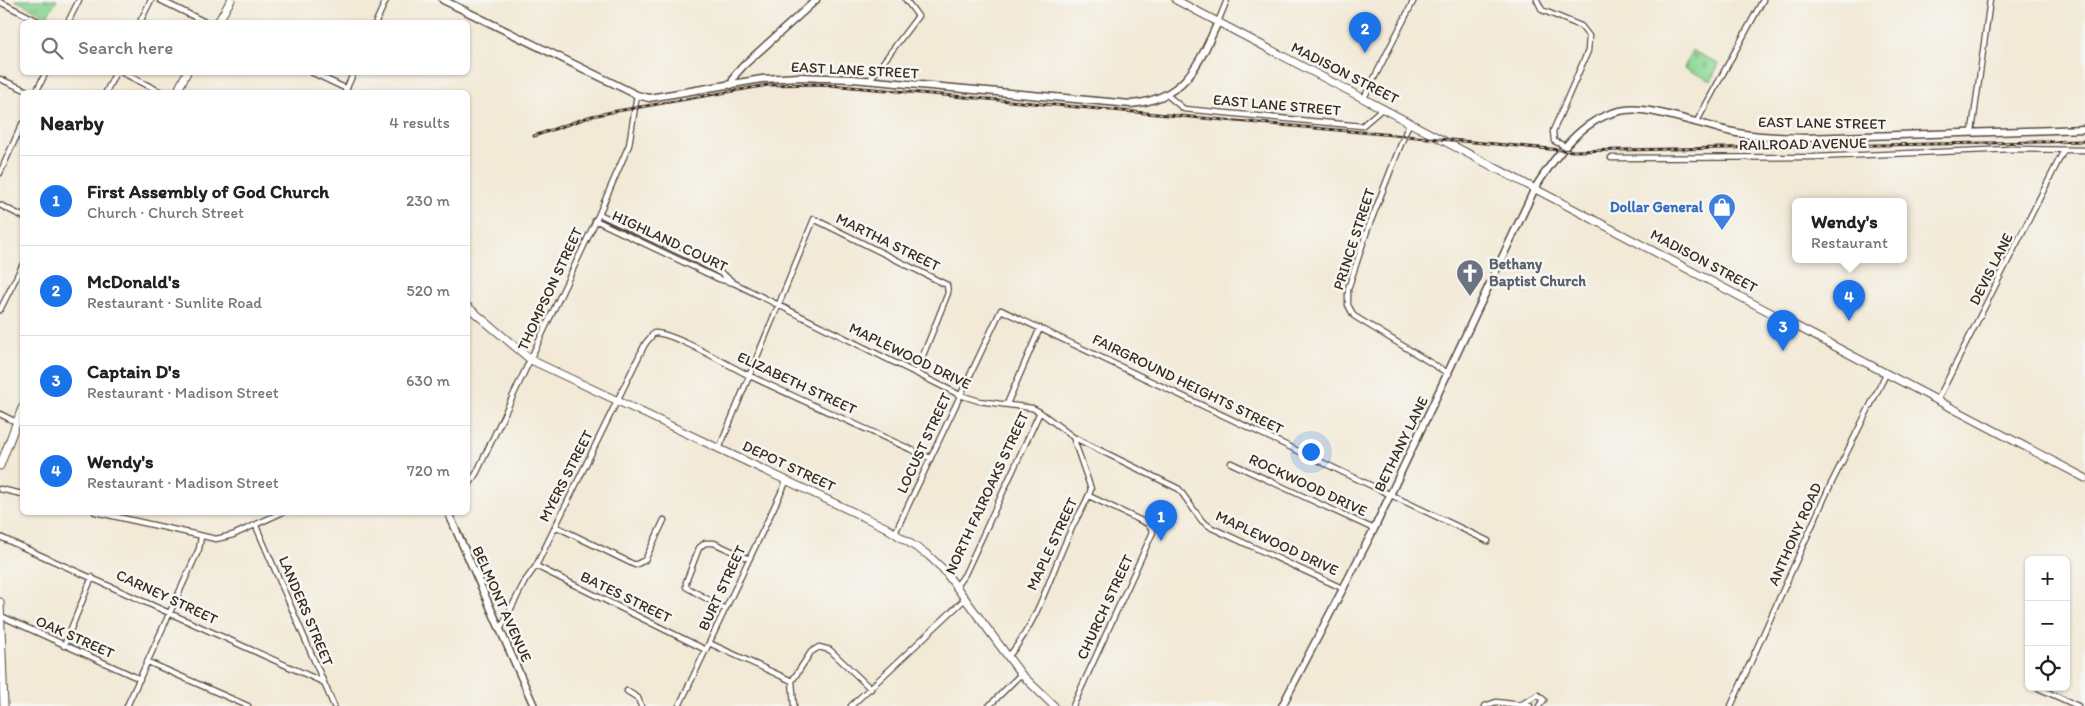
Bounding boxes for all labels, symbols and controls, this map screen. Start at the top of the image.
pin: 2 [1349,12,1381,53]
search box [20,20,470,75]
icon: search [38,34,66,62]
text: Search here [78,36,173,59]
street label: MADISON STREET [1288,38,1402,108]
street label: EAST LANE STREET [791,58,920,82]
street label: EAST LANE STREET [1212,90,1342,120]
text: Nearby [40,110,104,135]
text: 4 results [389,113,450,132]
street label: EAST LANE STREET [1758,113,1887,133]
street label: RAILROAD AVENUE [1739,134,1867,154]
text: First Assembly of God Church [87,180,329,203]
street label: PRINCE STREET [1329,185,1379,292]
text: 1 [52,191,60,210]
text: 230 m [406,191,450,210]
shop icon: Dollar General [1707,192,1737,231]
place label: Dollar General [1610,198,1704,216]
popup [1792,198,1907,263]
text: Church · Church Street [87,203,244,222]
street label: HIGHLAND COURT [609,206,731,276]
street label: MARTHA STREET [833,209,943,275]
text: Wendy's [1811,210,1878,233]
street label: THOMPSON STREET [514,224,587,353]
street label: MADISON STREET [1647,225,1761,297]
street label: DEVIS LANE [1965,230,2017,308]
text: Restaurant [1811,233,1888,252]
place label: Bethany Baptist Church [1489,255,1586,291]
church icon: Bethany Baptist Church [1455,258,1485,297]
text: McDonald's [87,270,180,293]
pin: 4 [1833,280,1865,321]
text: 2 [52,281,60,300]
text: 520 m [406,281,450,300]
text: Restaurant · Sunlite Road [87,293,262,312]
pin: 3 [1767,310,1799,351]
street label: MAPLEWOOD DRIVE [846,319,974,393]
street label: FAIRGROUND HEIGHTS STREET [1090,330,1287,438]
street label: ELIZABETH STREET [735,347,860,419]
text: Captain D's [87,360,180,383]
text: 3 [52,371,60,390]
text: 630 m [406,371,450,390]
text: Restaurant · Madison Street [87,383,279,402]
street label: LOCUST STREET [893,389,955,496]
street label: BETHANY LANE [1370,393,1432,495]
street label: NORTH FAIROAKS STREET [941,408,1033,577]
street label: MYERS STREET [535,427,597,525]
street label: DEPOT STREET [740,437,839,496]
your location [1298,439,1324,465]
text: Wendy's [87,450,154,473]
street label: ROCKWOOD DRIVE [1246,450,1370,520]
text: 4 [51,461,61,480]
text: 720 m [407,461,450,480]
text: Restaurant · Madison Street [87,473,279,492]
street label: ANTHONY ROAD [1764,480,1826,588]
street label: MAPLE STREET [1023,494,1082,593]
pin: 1 [1145,500,1177,541]
street label: MAPLEWOOD DRIVE [1213,507,1341,579]
street label: BURT STREET [694,542,750,633]
street label: BELMONT AVENUE [468,543,536,665]
street label: CHURCH STREET [1073,551,1137,662]
street label: LANDERS STREET [275,553,338,669]
map controls [2025,556,2070,691]
button: + [2025,556,2070,601]
street label: CARNEY STREET [113,566,221,629]
street label: BATES STREET [578,567,675,627]
button: − [2025,601,2070,646]
street label: OAK STREET [33,612,118,663]
button: locate [2025,646,2070,691]

